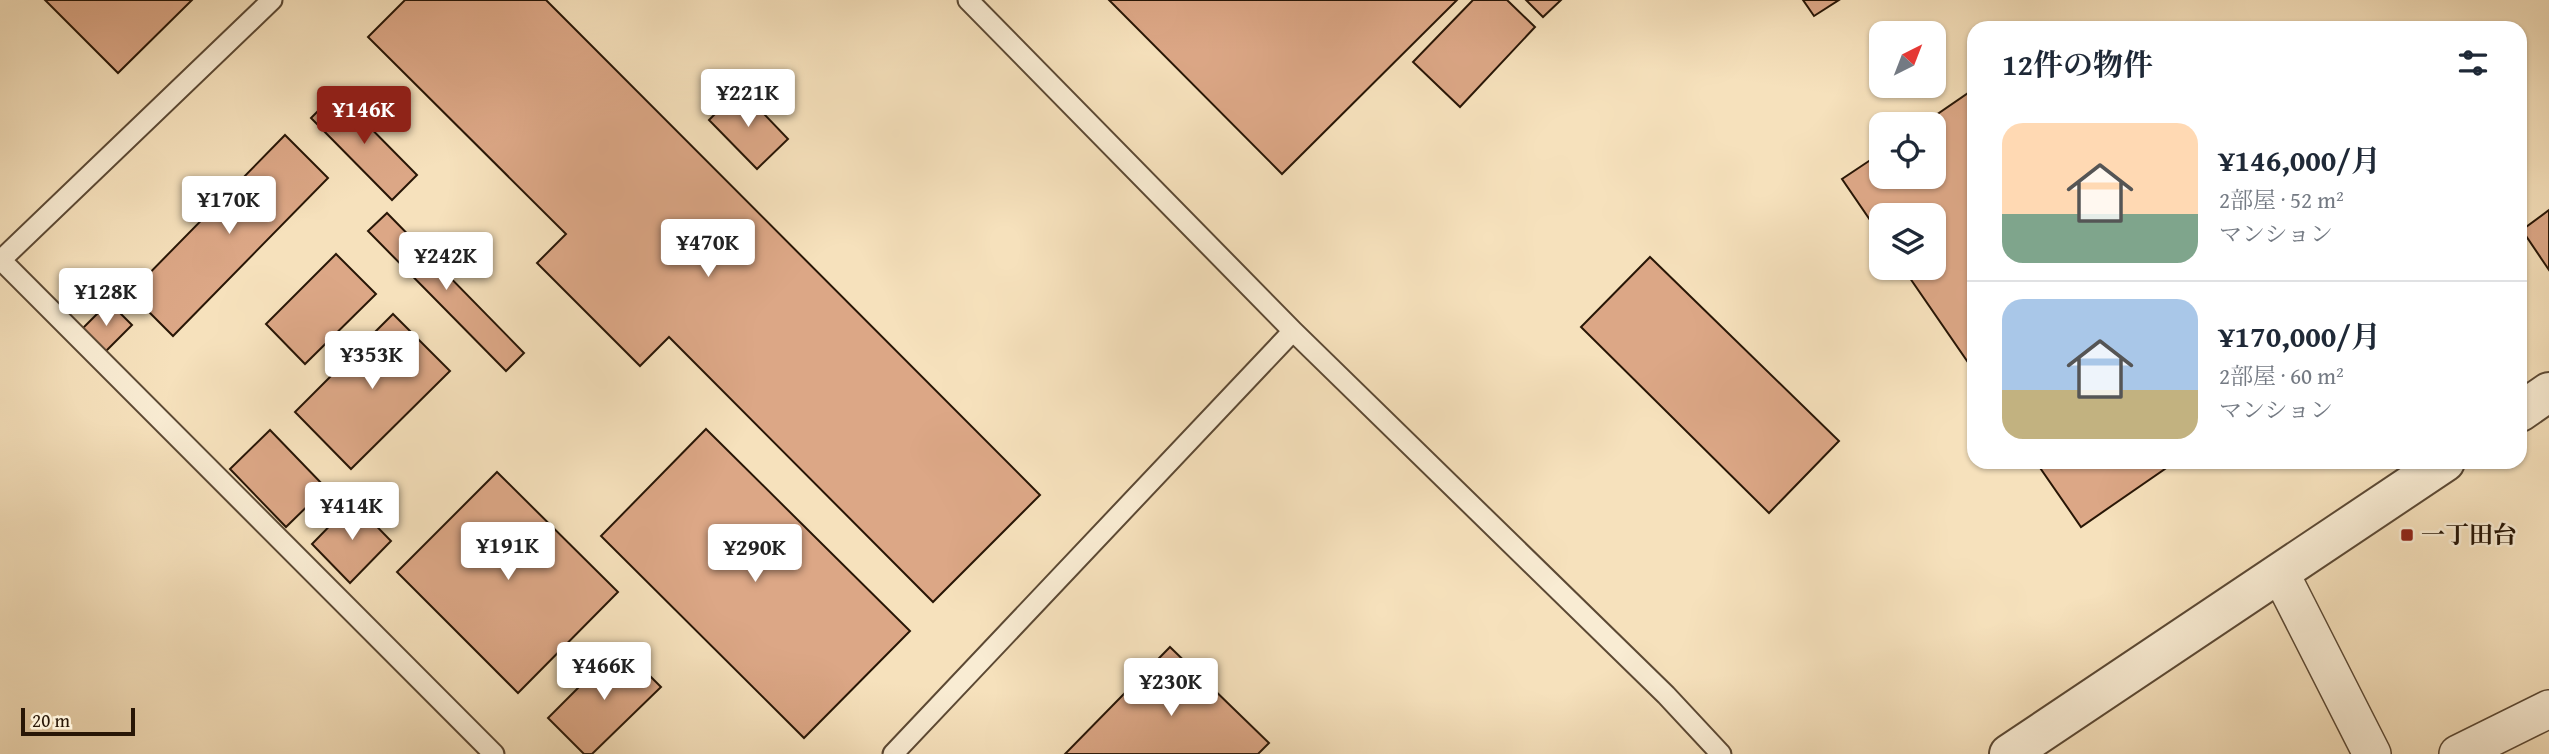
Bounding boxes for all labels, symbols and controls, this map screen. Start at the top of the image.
north arrow [1869,21,1946,98]
map controls [1869,21,1946,280]
text: 12件の物件 [2002,42,2153,86]
icon: filters [2454,44,2492,82]
pin: ¥221K [699,69,797,129]
text: ¥221K [717,75,779,108]
pin: ¥146K [315,86,413,146]
text: ¥146K [333,92,395,125]
button: locate [1869,112,1946,189]
text: ¥146,000/月 [2219,138,2381,182]
icon: home [2058,151,2142,235]
pin: ¥170K [180,176,278,236]
text: ¥170K [198,182,260,215]
text: 2部屋 · 52 m² [2219,183,2344,216]
button: layers [1869,203,1946,280]
text: マンション [2219,217,2333,250]
pin: ¥470K [659,219,757,279]
text: ¥470K [677,225,739,258]
pin: ¥242K [397,232,495,292]
text: ¥242K [415,238,477,271]
pin: ¥128K [57,268,155,328]
text: ¥128K [75,274,137,307]
text: ¥170,000/月 [2219,314,2381,358]
icon: home [2058,327,2142,411]
pin: ¥353K [323,332,421,391]
text: ¥353K [341,337,403,370]
text: 2部屋 · 60 m² [2219,359,2344,392]
text: マンション [2219,393,2333,426]
pin: ¥414K [303,482,401,542]
text: ¥414K [321,488,383,521]
place label: 一丁田台 [2421,517,2517,552]
pin: ¥191K [459,522,557,582]
pin: ¥290K [706,524,804,584]
marker: 一丁田台 [2399,527,2415,543]
text: ¥191K [477,528,539,561]
text: ¥290K [724,530,786,563]
pin: ¥466K [555,642,653,702]
text: ¥466K [573,648,635,681]
pin: ¥230K [1122,658,1220,718]
text: ¥230K [1140,664,1202,697]
scale bar [21,705,135,737]
text: 20 m [32,706,70,734]

